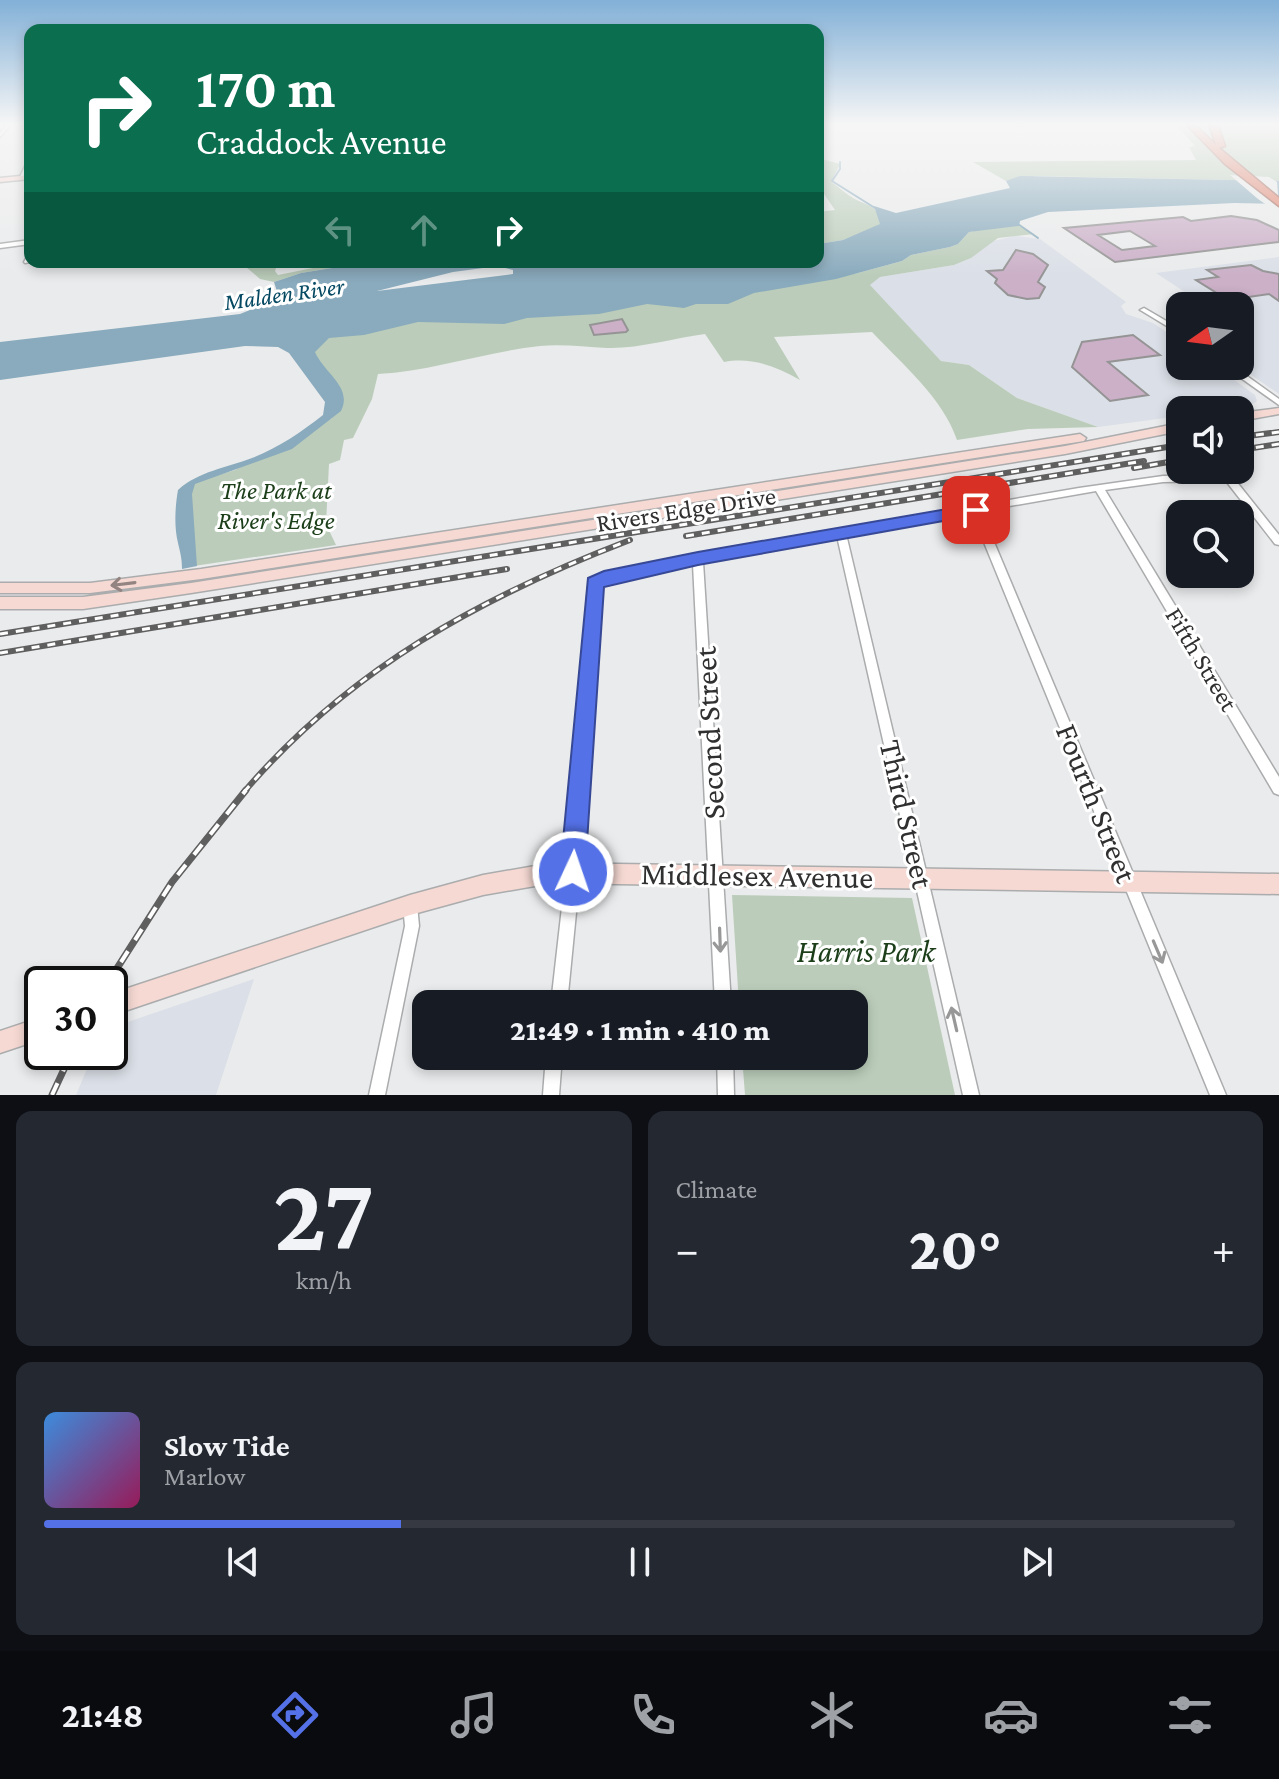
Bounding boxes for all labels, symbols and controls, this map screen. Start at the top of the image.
icon: right [64,56,168,160]
text: 170 m [196,57,335,119]
text: Craddock Avenue [196,122,447,162]
icon: left [318,208,362,252]
icon: ahead [402,208,446,252]
icon: right [486,208,530,252]
water label: Malden River [221,272,346,315]
north arrow [1166,292,1254,380]
map controls [1166,292,1254,588]
button: sound [1166,396,1254,484]
park label: The Park at River's Edge [217,476,335,535]
pin [942,476,1010,544]
street label: Rivers Edge Drive [594,481,778,538]
icon: arrive [954,488,998,532]
button: search [1166,500,1254,588]
one-way arrow [111,577,137,592]
street label: Fifth Street [1159,602,1244,717]
street label: Second Street [686,645,732,820]
street label: Fourth Street [1049,718,1145,888]
street label: Third Street [872,736,942,892]
position arrow [531,830,615,914]
street label: Middlesex Avenue [640,855,874,895]
one-way arrow [713,926,728,953]
park label: Harris Park [797,933,937,969]
one-way arrow [1152,939,1167,963]
speed limit sign: 30 [24,966,128,1070]
one-way arrow [946,1007,961,1032]
text: 21:49 · 1 min · 410 m [510,1013,770,1046]
text: 27 [273,1156,374,1271]
text: Climate [676,1175,757,1204]
text: 20° [909,1215,1002,1282]
text: − [676,1225,699,1273]
text: + [1212,1225,1235,1273]
text: km/h [296,1266,352,1295]
text: Slow Tide [164,1429,290,1462]
text: Marlow [164,1462,245,1491]
icon: previous [221,1540,265,1584]
icon: pause [618,1540,662,1584]
icon: next [1015,1540,1059,1584]
icon: directions [267,1687,323,1743]
icon: music [446,1687,502,1743]
icon: phone [625,1687,681,1743]
icon: climate [804,1687,860,1743]
icon: car [983,1687,1039,1743]
icon: filters [1162,1687,1218,1743]
text: 21:48 [61,1695,144,1735]

